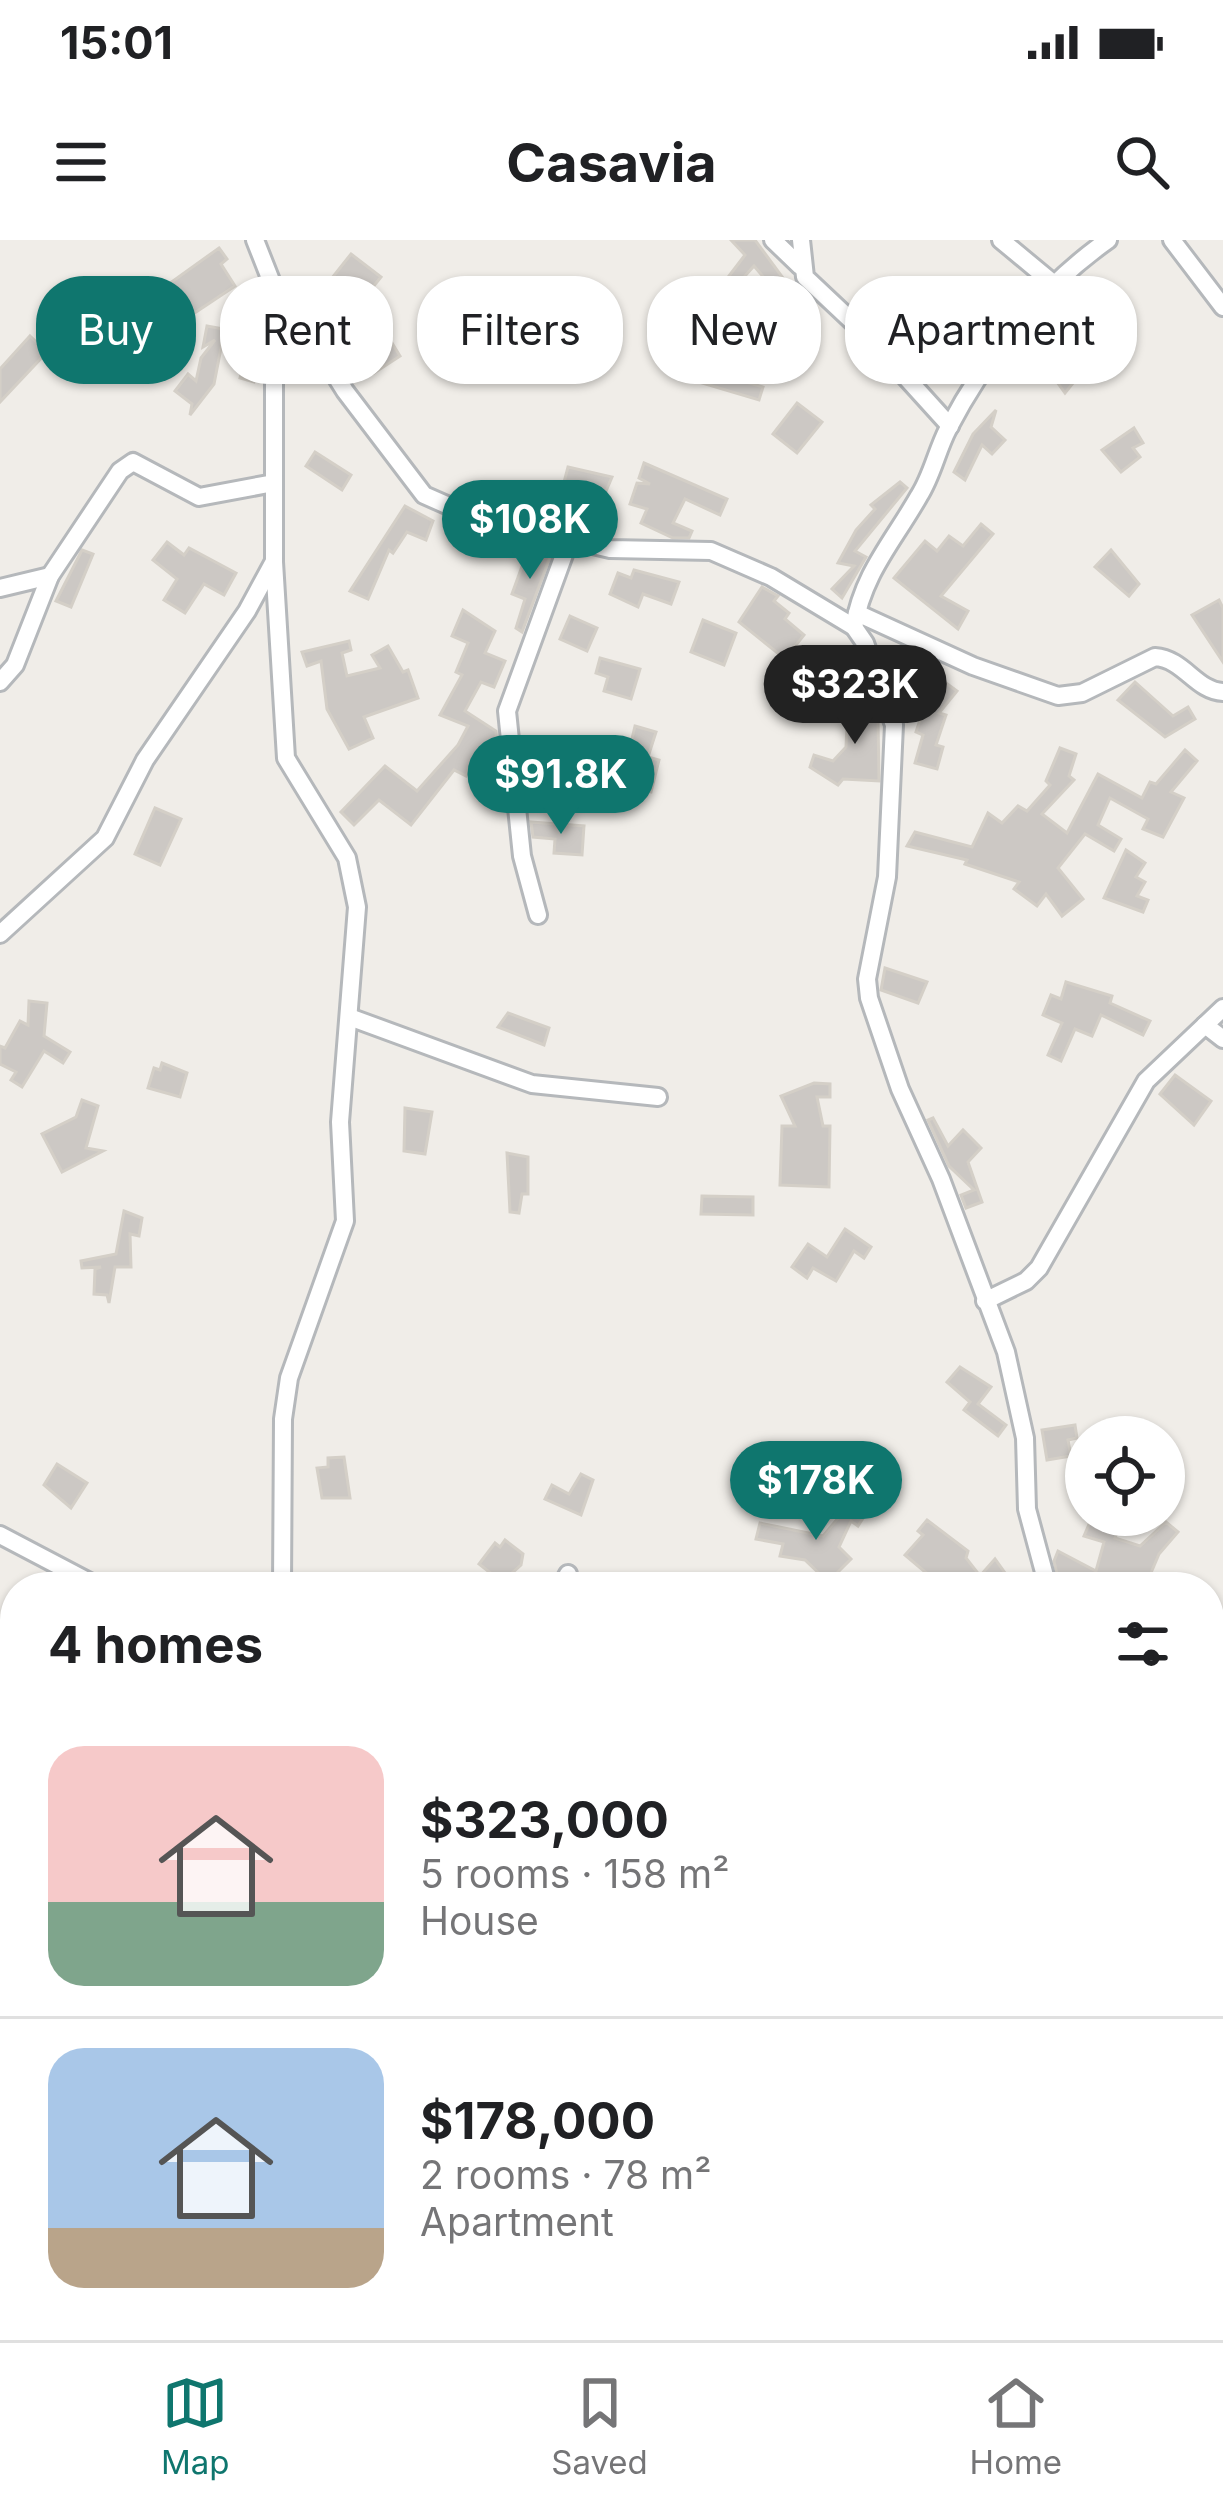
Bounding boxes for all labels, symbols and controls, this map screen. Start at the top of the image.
text: 15:01 [60,15,173,70]
icon: menu [48,129,114,195]
icon: search [1109,129,1175,195]
text: Casavia [506,130,717,195]
chip: Buy [36,276,196,384]
chip: Rent [220,276,393,384]
chip: Filters [417,276,623,384]
chip: New [647,276,821,384]
chip: Apartment [845,276,1137,384]
pin: $108K [446,480,614,582]
text: $108K [469,495,591,542]
pin: $323K [771,645,939,747]
text: $323K [791,660,919,707]
pin: $91.8K [463,735,659,837]
text: $91.8K [494,750,628,797]
map controls [1065,1416,1185,1536]
button: locate [1065,1416,1185,1536]
pin: $178K [732,1441,900,1543]
text: $178K [757,1456,875,1503]
icon: filters [1110,1611,1176,1677]
text: 4 homes [48,1614,263,1675]
text: $323,000 [420,1789,669,1850]
icon: home [144,1794,288,1938]
text: 5 rooms · 158 m² [420,1850,729,1897]
text: House [420,1897,539,1944]
text: $178,000 [420,2090,655,2151]
icon: home [144,2096,288,2240]
text: 2 rooms · 78 m² [420,2151,712,2198]
text: Apartment [420,2198,614,2245]
tab: Map [161,2370,229,2482]
tab: Saved [551,2370,648,2482]
tab: Home [970,2370,1062,2482]

